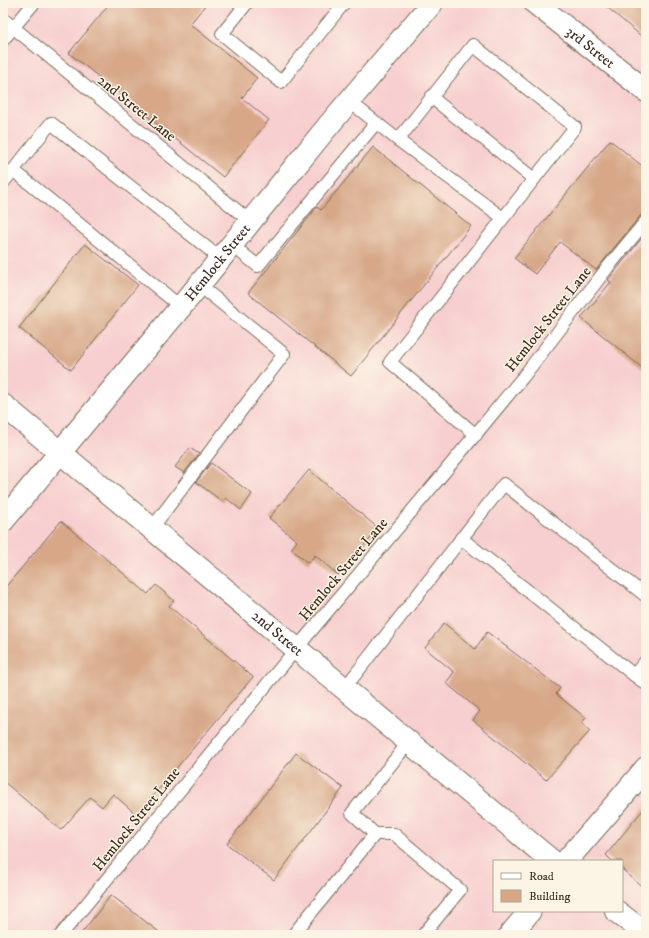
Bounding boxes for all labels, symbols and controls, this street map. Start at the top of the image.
street label: 3rd Street [562,22,619,73]
street label: 2nd Street Lane [94,71,180,146]
street label: Hemlock Street [181,220,255,305]
street label: Hemlock Street Lane [501,263,595,376]
street label: Hemlock Street Lane [295,514,392,625]
street label: 2nd Street [248,607,307,661]
street label: Hemlock Street Lane [89,763,184,875]
legend [493,860,623,912]
text: Road [529,869,554,884]
text: Building [529,889,570,904]

